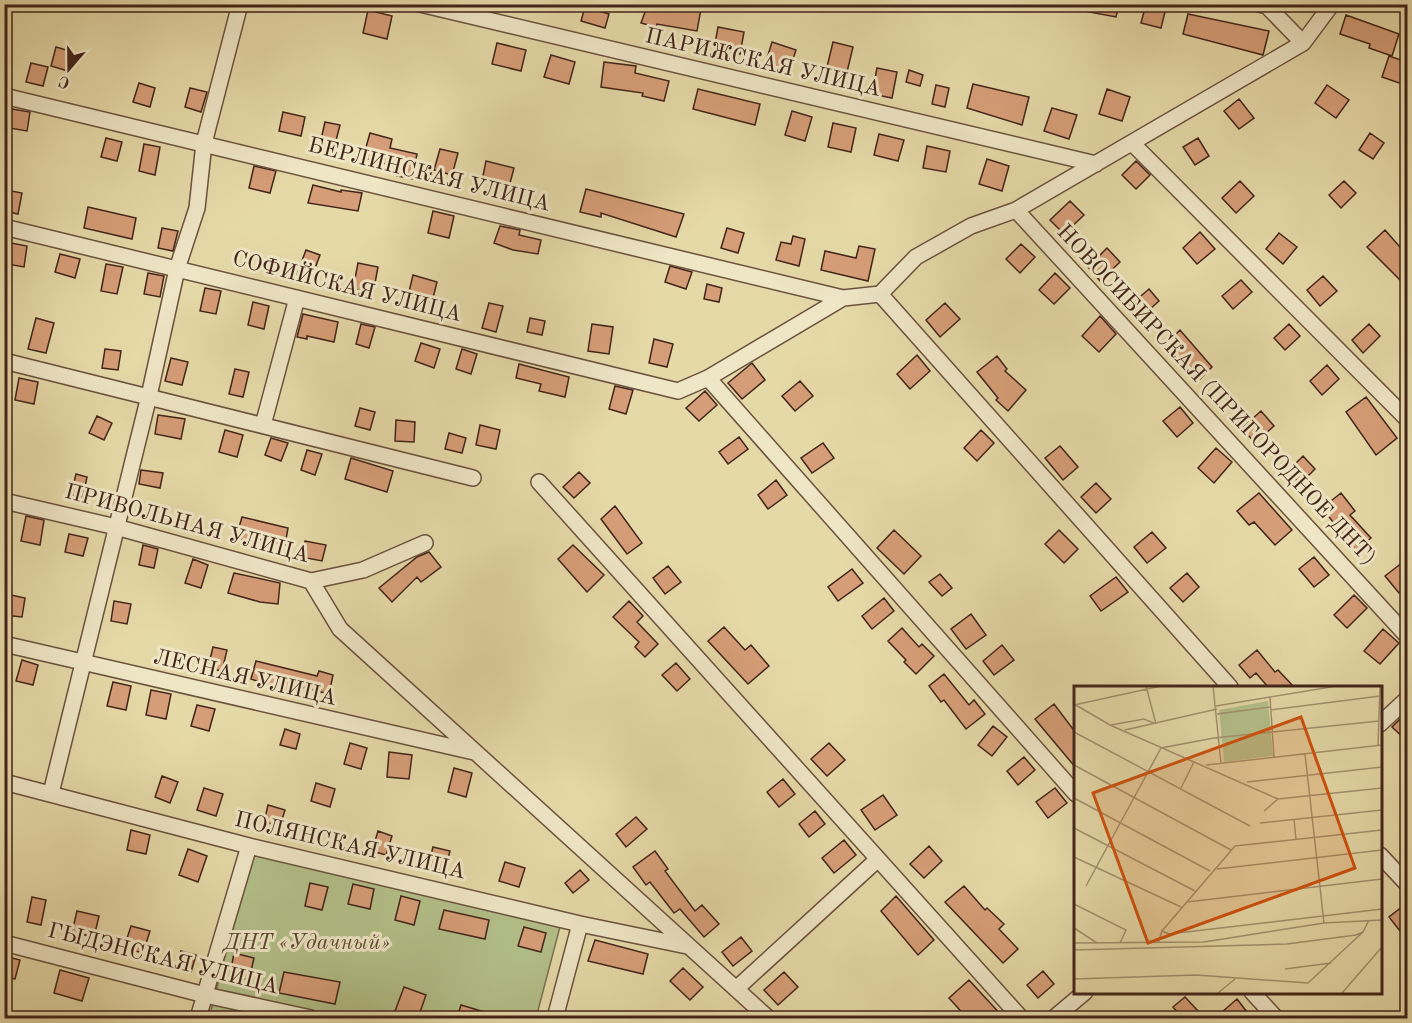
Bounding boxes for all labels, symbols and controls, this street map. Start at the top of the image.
street label: ПАРИЖСКАЯ УЛИЦА [643,25,883,101]
north arrow [39,39,99,99]
text: С [57,72,72,91]
street label: БЕРЛИНСКАЯ УЛИЦА [306,134,553,216]
street label: НОВОСИБИРСКАЯ (ПРИГОРОДНОЕ ДНТ) [1052,221,1380,569]
street label: СОФИЙСКАЯ УЛИЦА [230,244,465,326]
street label: ПРИВОЛЬНАЯ УЛИЦА [62,481,312,567]
street label: ЛЕСНАЯ УЛИЦА [151,646,339,710]
inset map [1074,686,1382,993]
street label: ПОЛЯНСКАЯ УЛИЦА [232,809,468,883]
street label: ГЫДЭНСКАЯ УЛИЦА [45,920,281,998]
park label: ДНТ «Удачный» [221,932,390,954]

